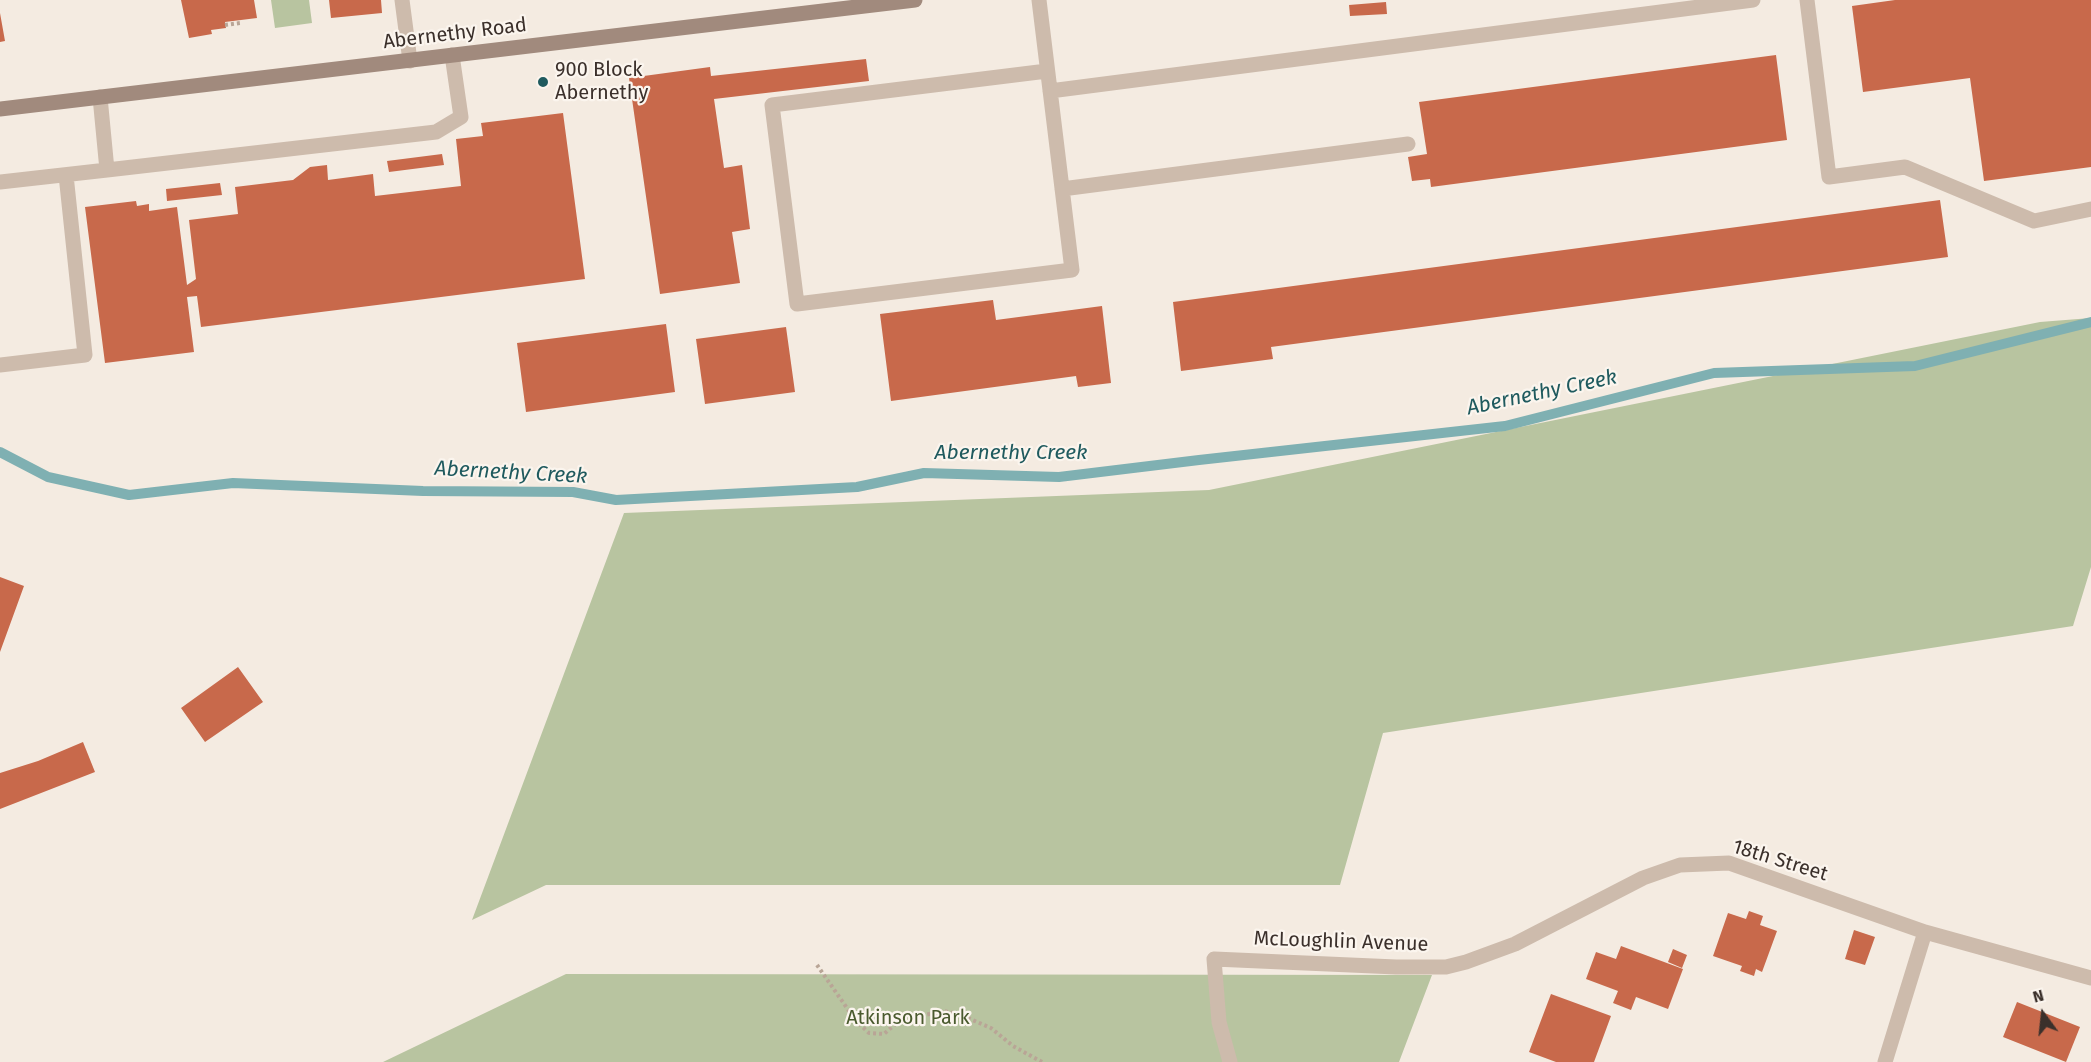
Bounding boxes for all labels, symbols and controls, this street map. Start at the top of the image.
street label: Abernethy Road [382,13,528,55]
place label: 900 Block Abernethy [555,58,648,105]
marker: 900 Block Abernethy [536,75,550,89]
water label: Abernethy Creek [1465,365,1619,421]
water label: Abernethy Creek [935,440,1087,466]
water label: Abernethy Creek [434,456,588,490]
street label: 18th Street [1730,835,1830,887]
street label: McLoughlin Avenue [1253,927,1429,957]
north arrow [2013,984,2073,1044]
text: N [2031,986,2046,1007]
park label: Atkinson Park [846,1006,970,1030]

